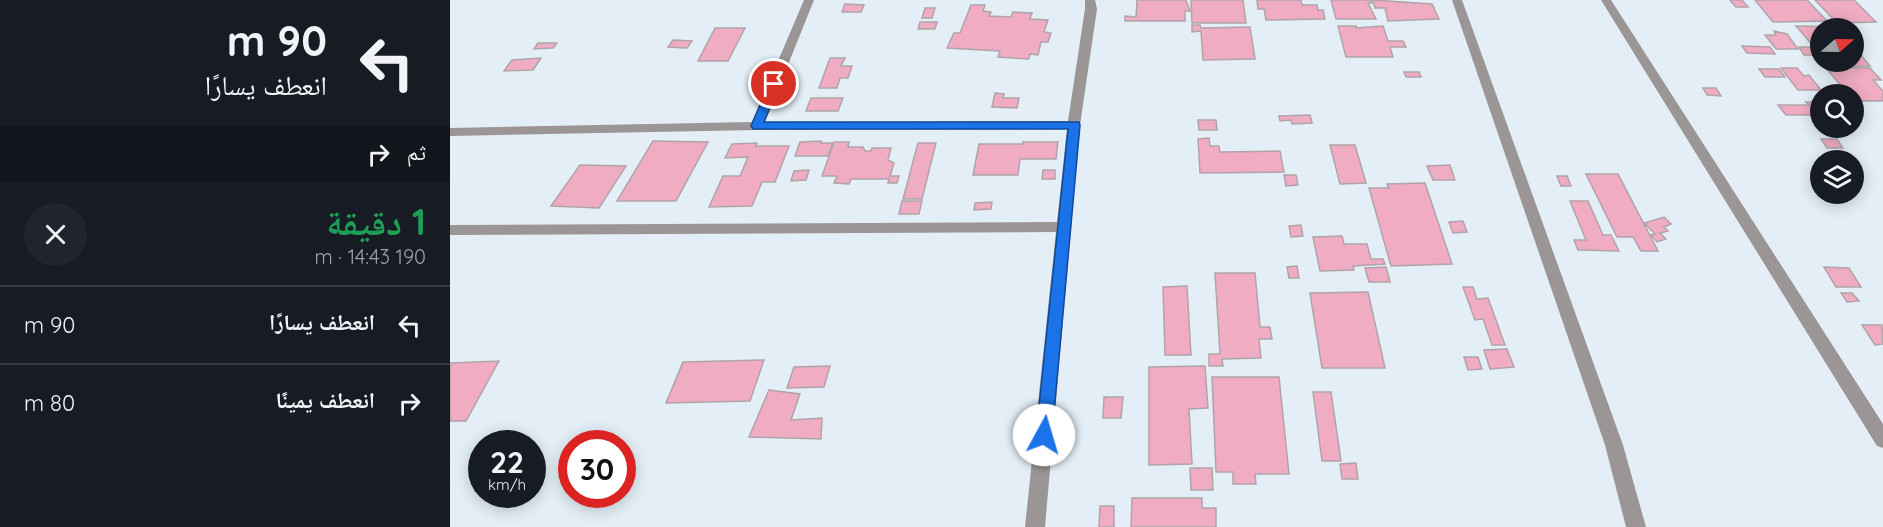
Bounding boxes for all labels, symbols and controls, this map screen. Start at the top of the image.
text: 90 m [227,14,327,67]
north arrow [1810,18,1864,72]
map controls [1810,18,1864,204]
icon: left [348,24,426,102]
pin [748,58,799,109]
icon: arrive [757,67,790,100]
text: انعطف يسارًا [205,68,327,102]
button: search [1810,84,1864,138]
icon: right [362,138,395,171]
text: ثم [407,138,426,166]
button: layers [1810,150,1864,204]
text: 1 دقيقة [326,199,426,244]
button: close [24,203,87,266]
text: 190 m · 14:43 [315,244,426,269]
text: انعطف يسارًا [269,308,375,336]
icon: left [393,309,426,342]
text: 90 m [24,311,75,339]
text: انعطف يمينًا [276,386,375,414]
icon: right [393,387,426,420]
text: 80 m [24,389,75,417]
position arrow [1012,403,1076,467]
speed limit sign: 30 [558,430,636,508]
text: 22 [490,443,524,481]
text: km/h [488,475,526,494]

